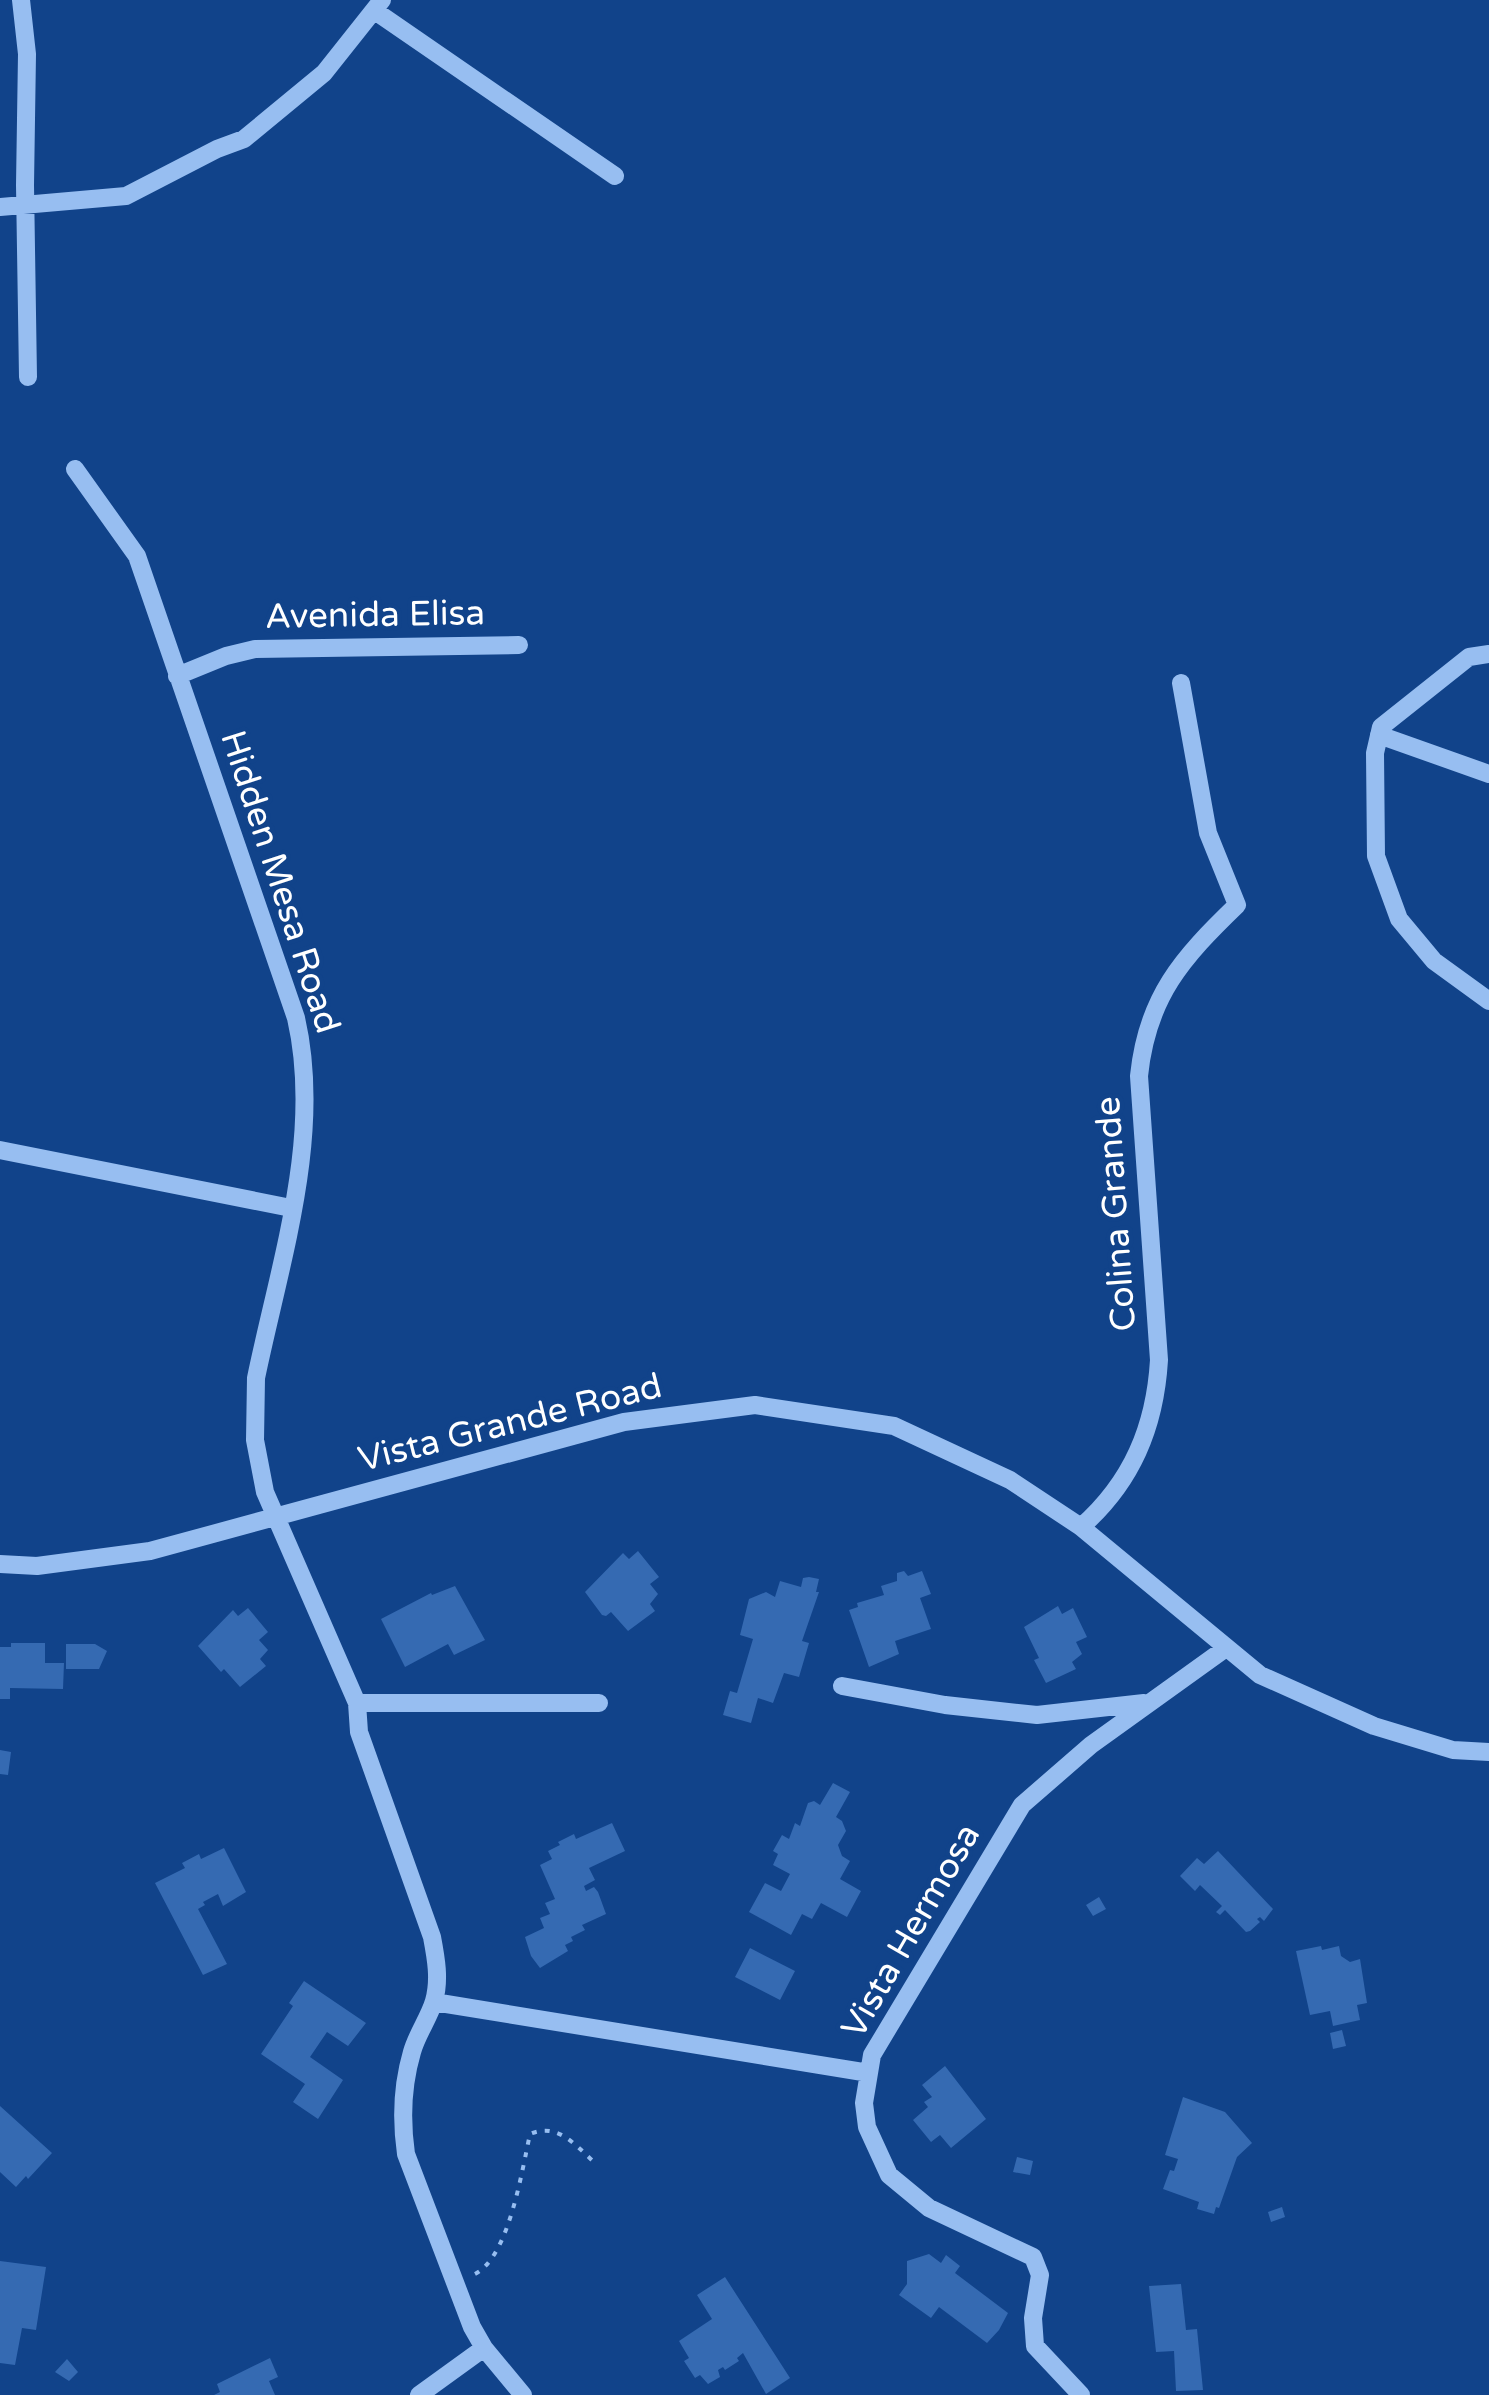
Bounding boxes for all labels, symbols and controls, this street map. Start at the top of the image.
street label: Avenida Elisa [265,592,485,638]
street label: Hidden Mesa Road [211,725,349,1039]
street label: Colina Grande [1087,1095,1145,1333]
street label: Vista Grande Road [354,1365,666,1481]
street label: Vista Hermosa [833,1816,989,2046]

